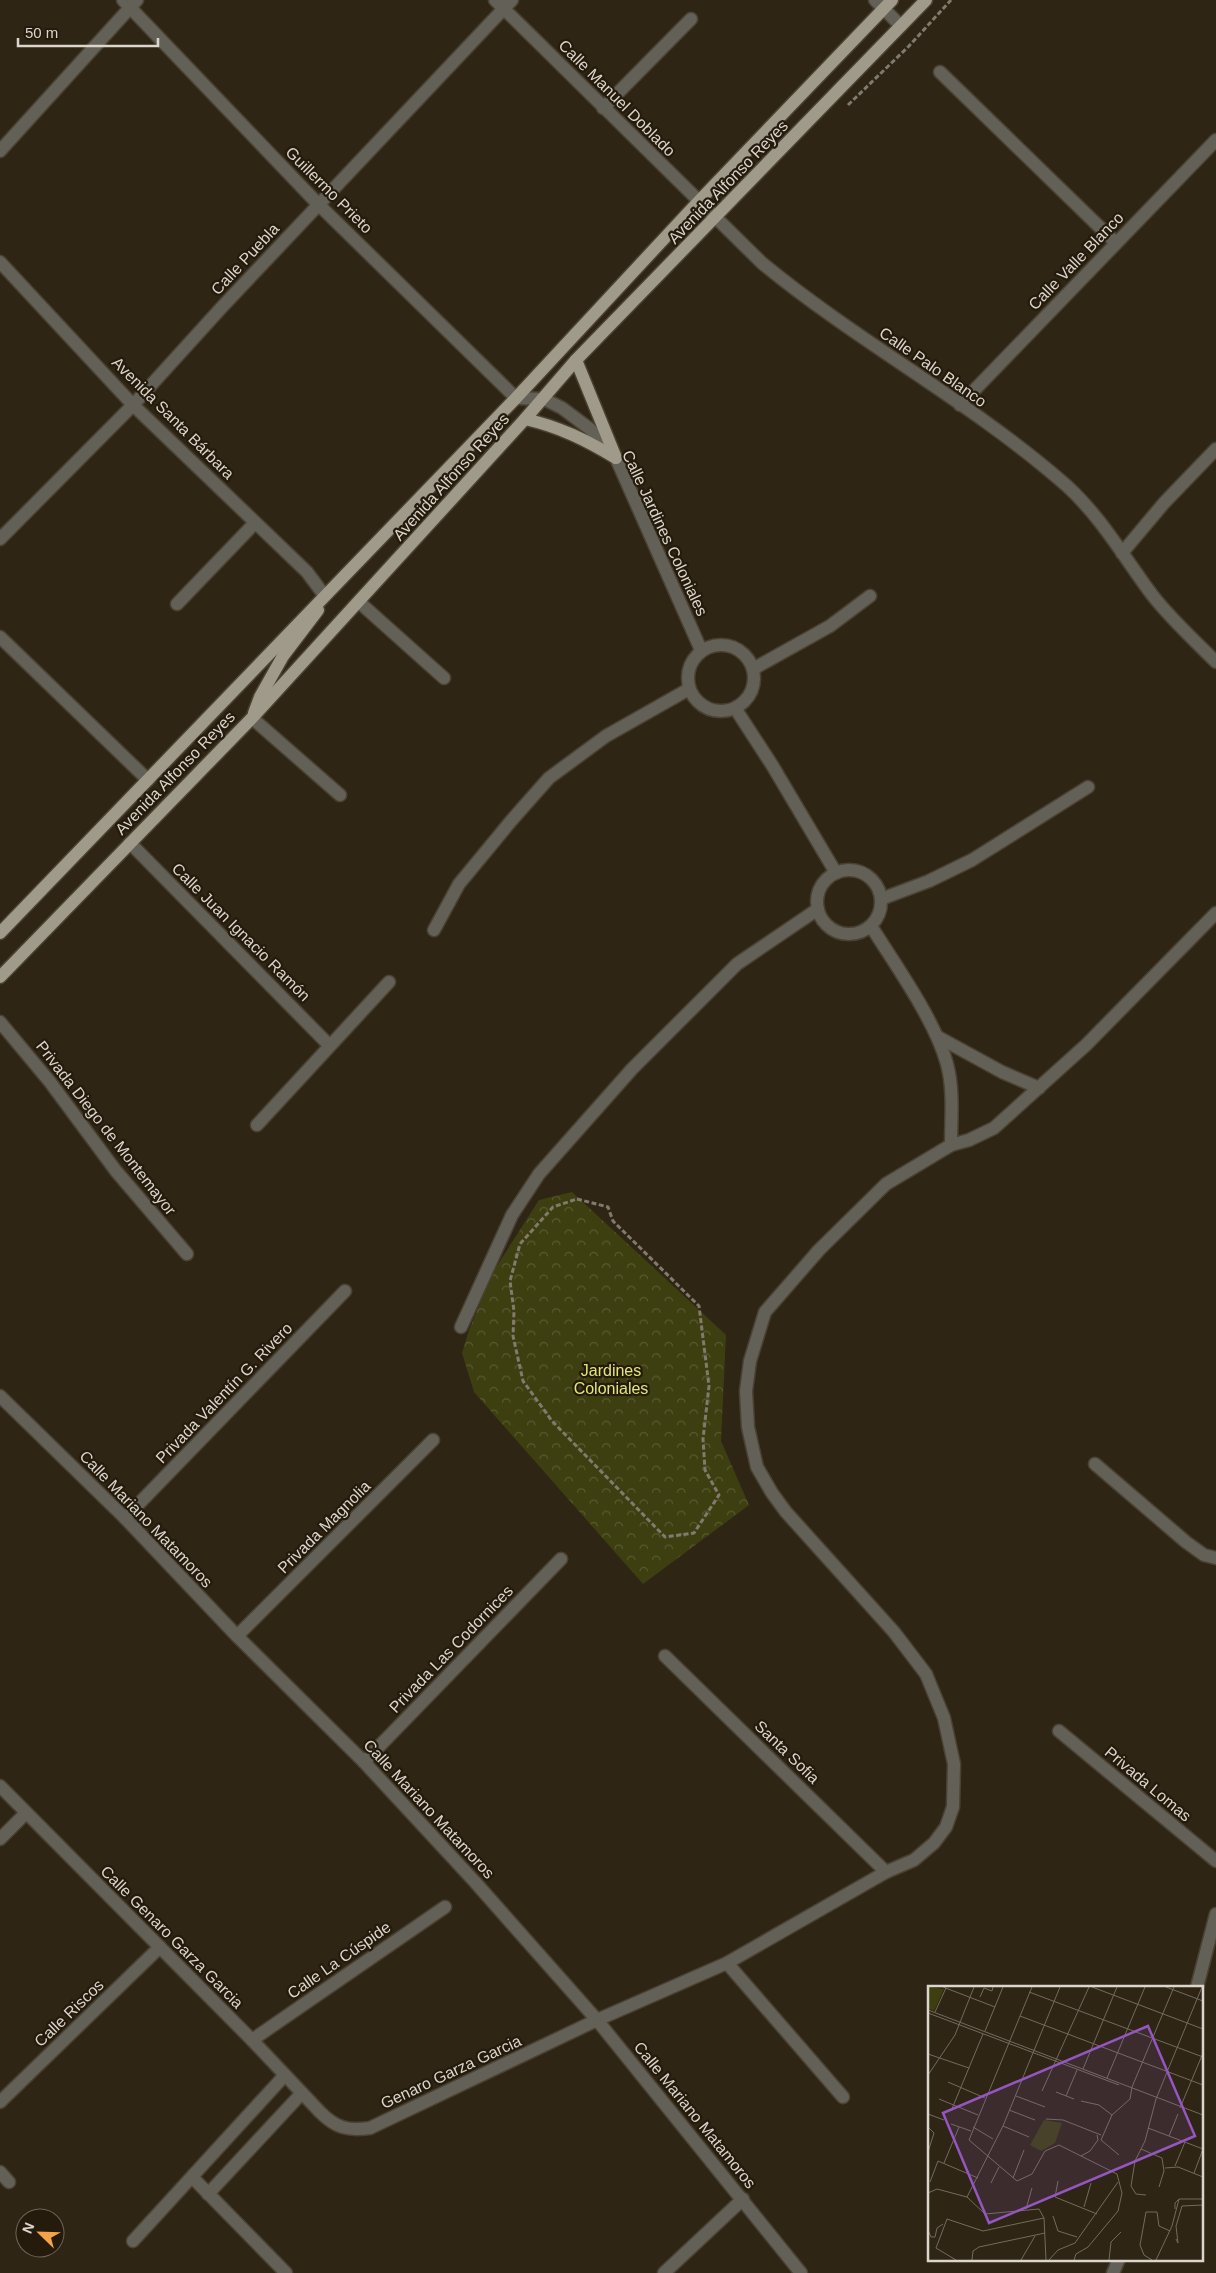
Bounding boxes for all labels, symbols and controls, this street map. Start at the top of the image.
scale bar [18,15,158,47]
text: 50 m [25,24,58,41]
street label: Calle Manuel Doblado [555,36,679,160]
street label: Avenida Alfonso Reyes [665,117,791,247]
street label: Guillermo Prieto [282,143,376,237]
street label: Calle Valle Blanco [1025,209,1127,313]
street label: Calle Puebla [208,220,282,298]
street label: Calle Palo Blanco [876,324,990,410]
street label: Avenida Santa Bárbara [109,354,237,482]
street label: Avenida Alfonso Reyes [390,410,512,544]
street label: Calle Jardines Coloniales [619,448,711,618]
street label: Avenida Alfonso Reyes [112,708,238,838]
street label: Calle Juan Ignacio Ramón [169,860,313,1004]
street label: Privada Diego de Montemayor [33,1038,180,1219]
street label: Privada Valentín G. Rivero [153,1319,296,1467]
park label: Jardines Coloniales [574,1362,648,1397]
street label: Calle Mariano Matamoros [76,1447,216,1591]
street label: Privada Magnolia [274,1477,374,1577]
street label: Privada Las Codornices [386,1582,516,1716]
street label: Santa Sofia [751,1717,823,1787]
street label: Calle Mariano Matamoros [360,1736,498,1882]
street label: Privada Lomas [1102,1743,1194,1825]
street label: Calle Genaro Garza Garcia [97,1862,247,2012]
street label: Calle La Cúspide [284,1918,394,2002]
street label: Calle Riscos [31,1976,107,2050]
inset map [928,1986,1204,2260]
street label: Genaro Garza Garcia [378,2032,524,2112]
street label: Calle Mariano Matamoros [631,2038,759,2192]
north arrow [15,2208,65,2258]
text: N [19,2220,37,2236]

